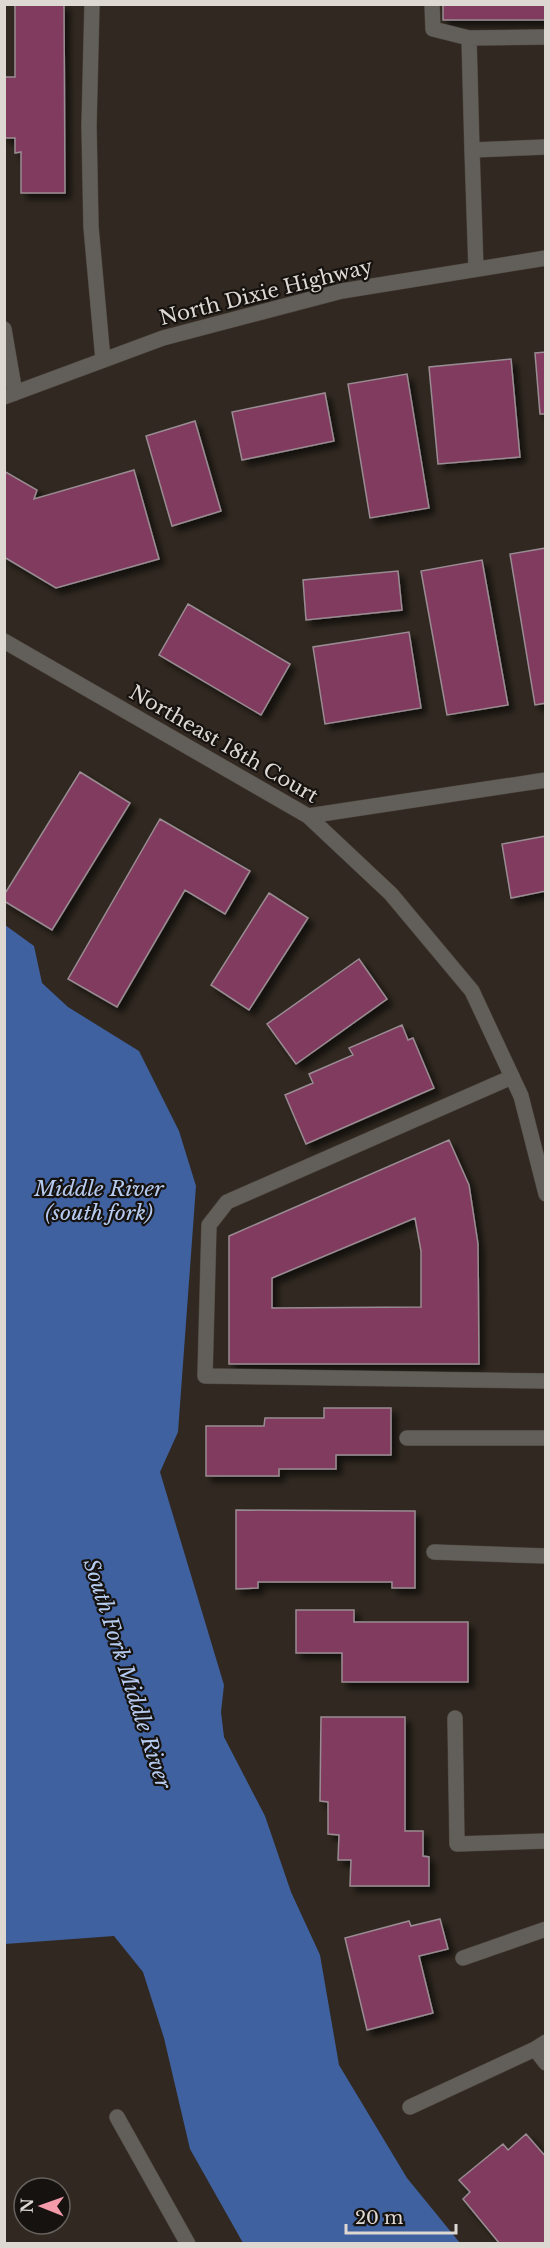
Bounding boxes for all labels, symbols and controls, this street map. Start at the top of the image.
street label: North Dixie Highway [157,254,375,330]
street label: Northeast 18th Court [125,680,323,808]
water label: Middle River (south fork) [33,1176,165,1226]
water label: South Fork Middle River [77,1556,177,1794]
north arrow [12,2176,72,2236]
scale bar [346,2197,456,2235]
text: N [17,2198,37,2213]
text: 20 m [355,2207,403,2229]

